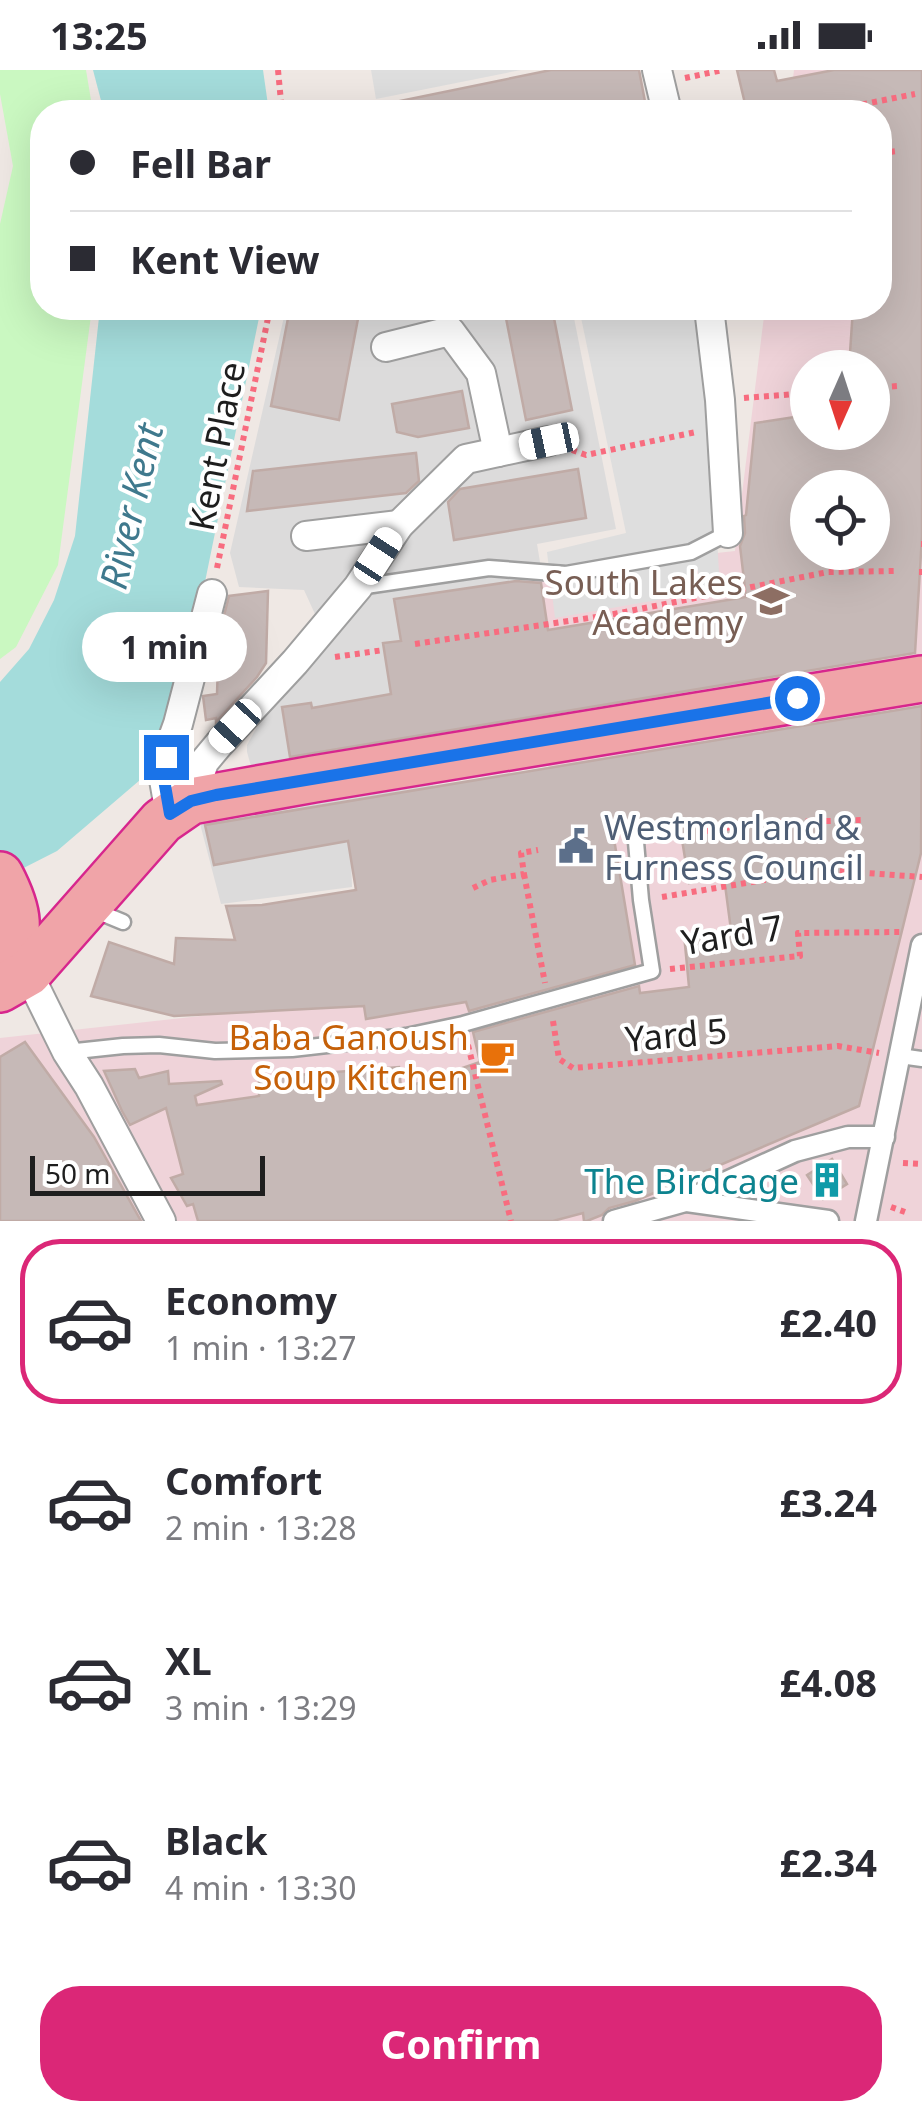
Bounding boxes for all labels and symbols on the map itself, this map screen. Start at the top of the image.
north arrow [790,350,890,450]
street label: Kent Place [177,358,255,534]
water label: River Kent [86,417,175,594]
car [517,420,581,462]
car [349,523,407,589]
place label: South Lakes Academy [544,558,743,645]
school or university icon: South Lakes Academy [752,582,790,620]
callout: 1 min [84,612,248,682]
route start [775,676,820,721]
car [204,694,266,758]
route end [144,735,189,780]
place label: Westmorland & Furness Council [604,803,864,890]
public building icon: Westmorland & Furness Council [557,827,595,865]
street label: Yard 7 [678,903,786,965]
street label: Yard 5 [623,1006,729,1062]
place label: Baba Ganoush Soup Kitchen [228,1013,469,1100]
cafe icon: Baba Ganoush Soup Kitchen [478,1037,516,1075]
scale bar [30,1151,265,1196]
place label: The Birdcage [584,1157,799,1204]
building icon: The Birdcage [808,1161,846,1199]

